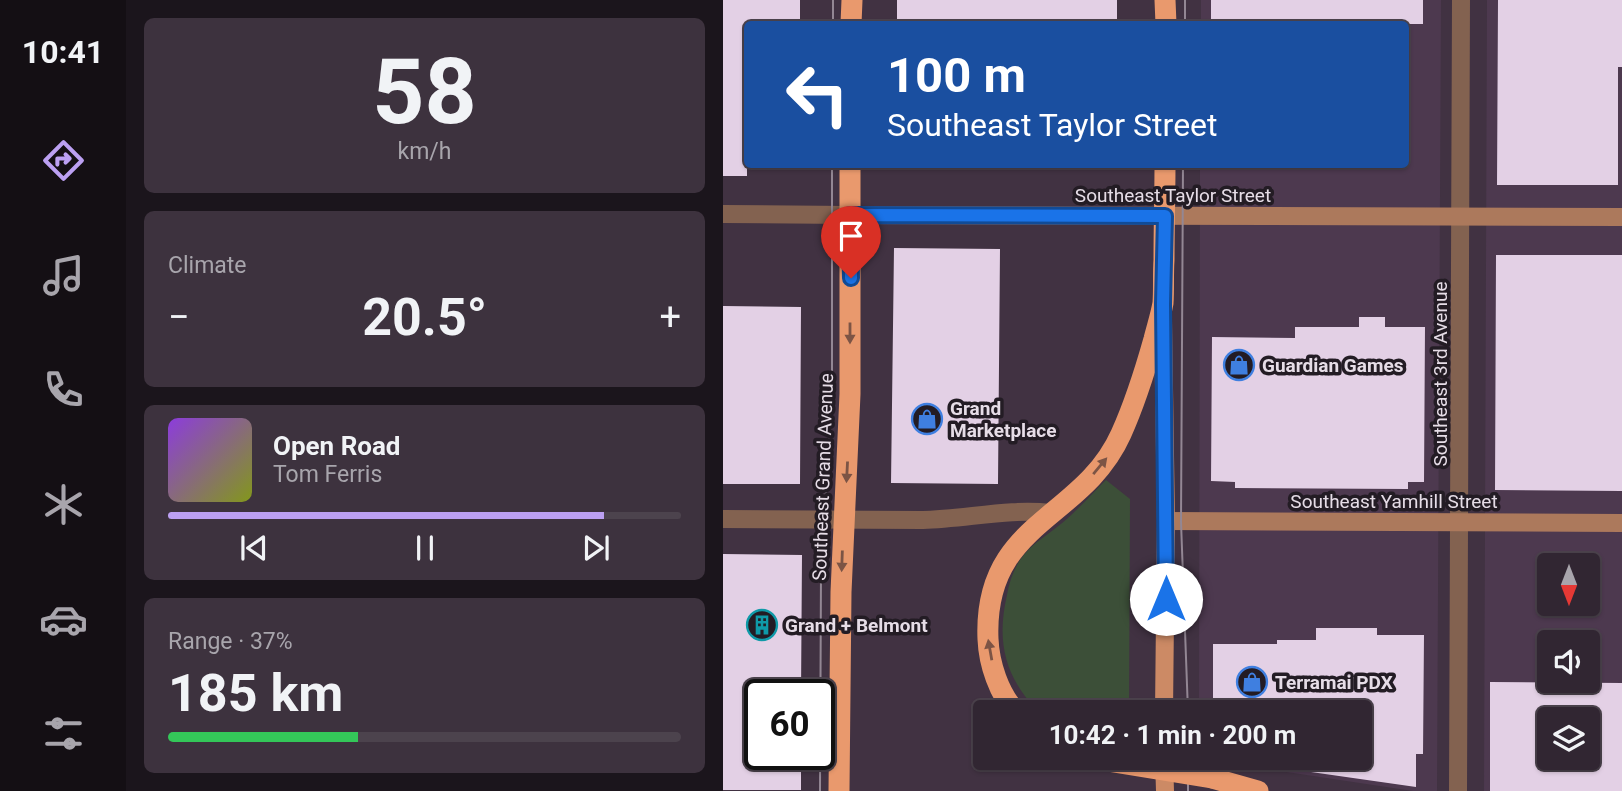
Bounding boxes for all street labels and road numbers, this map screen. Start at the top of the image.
street label: Southeast Taylor Street [1075,184,1271,207]
street label: Southeast 3rd Avenue [1429,282,1452,466]
street label: Southeast Grand Avenue [808,373,838,581]
street label: Southeast Yamhill Street [1290,490,1498,513]

